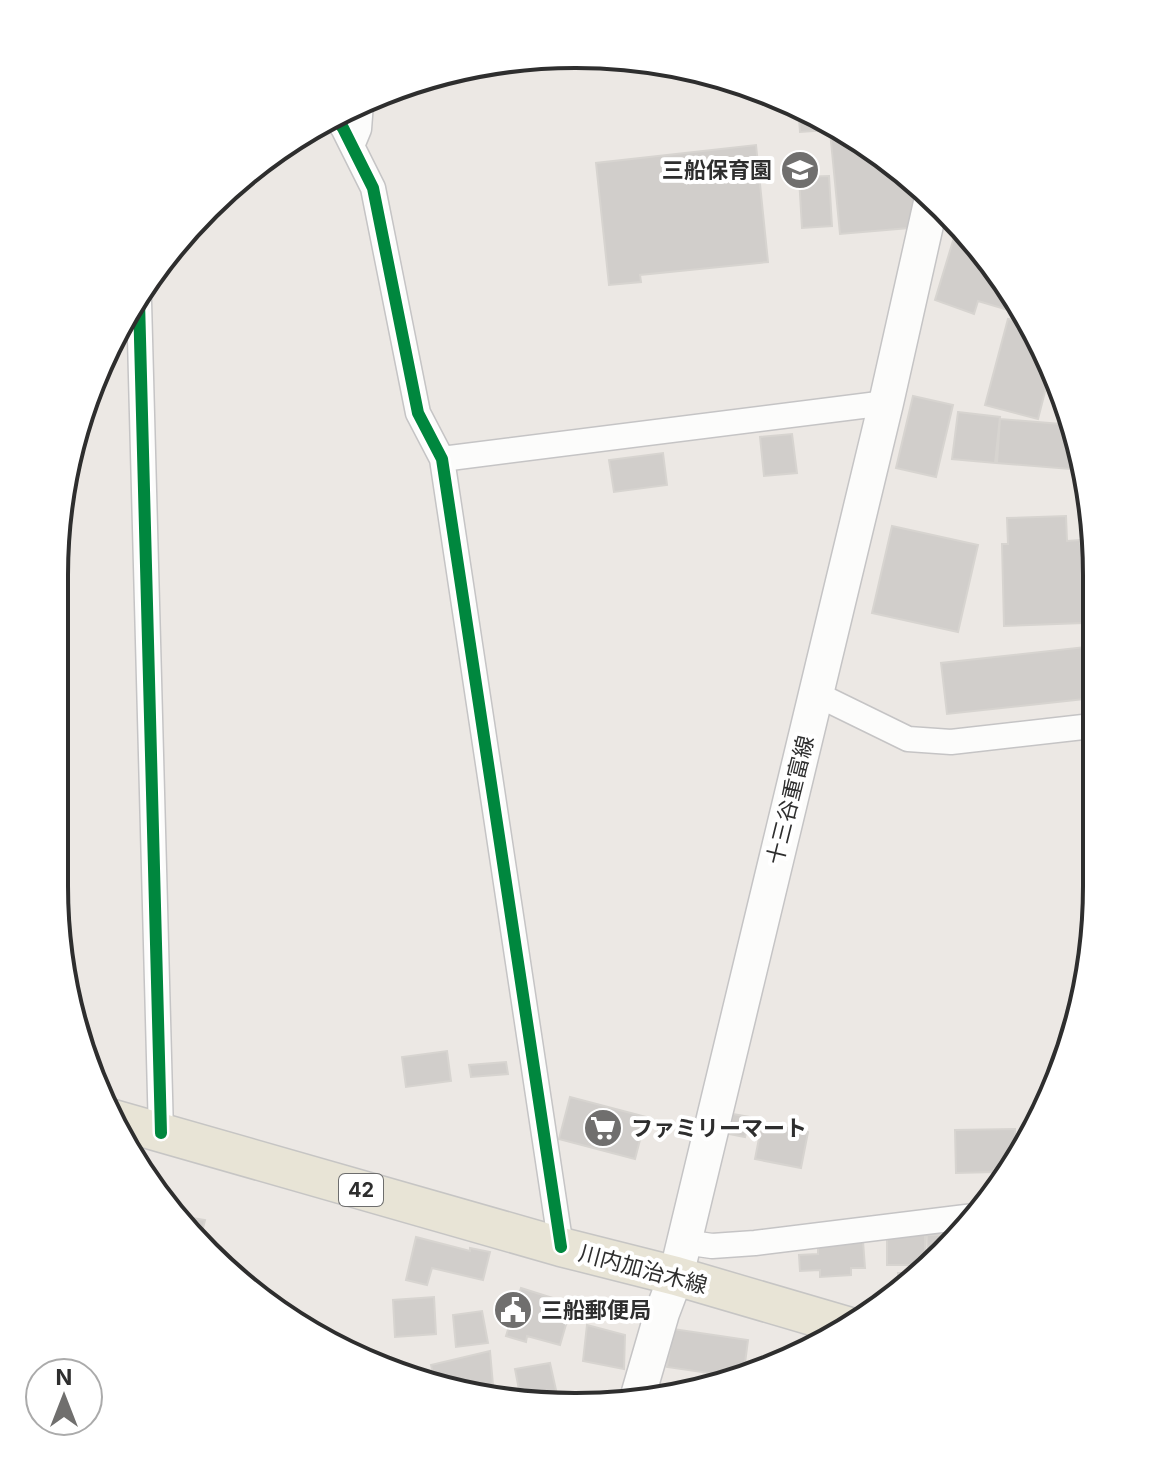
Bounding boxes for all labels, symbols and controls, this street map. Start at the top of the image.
school or university icon: 三船保育園 [779,149,821,191]
place label: 三船保育園 [662,157,772,183]
street label: 十三谷重富線 [761,733,819,867]
supermarket icon: ファミリーマート [582,1107,624,1149]
place label: ファミリーマート [631,1115,807,1141]
road number: 42 [339,1174,383,1206]
street label: 川内加治木線 [576,1239,710,1299]
public building icon: 三船郵便局 [492,1289,534,1331]
place label: 三船郵便局 [541,1297,651,1323]
north arrow [24,1357,104,1437]
text: N [56,1364,72,1390]

